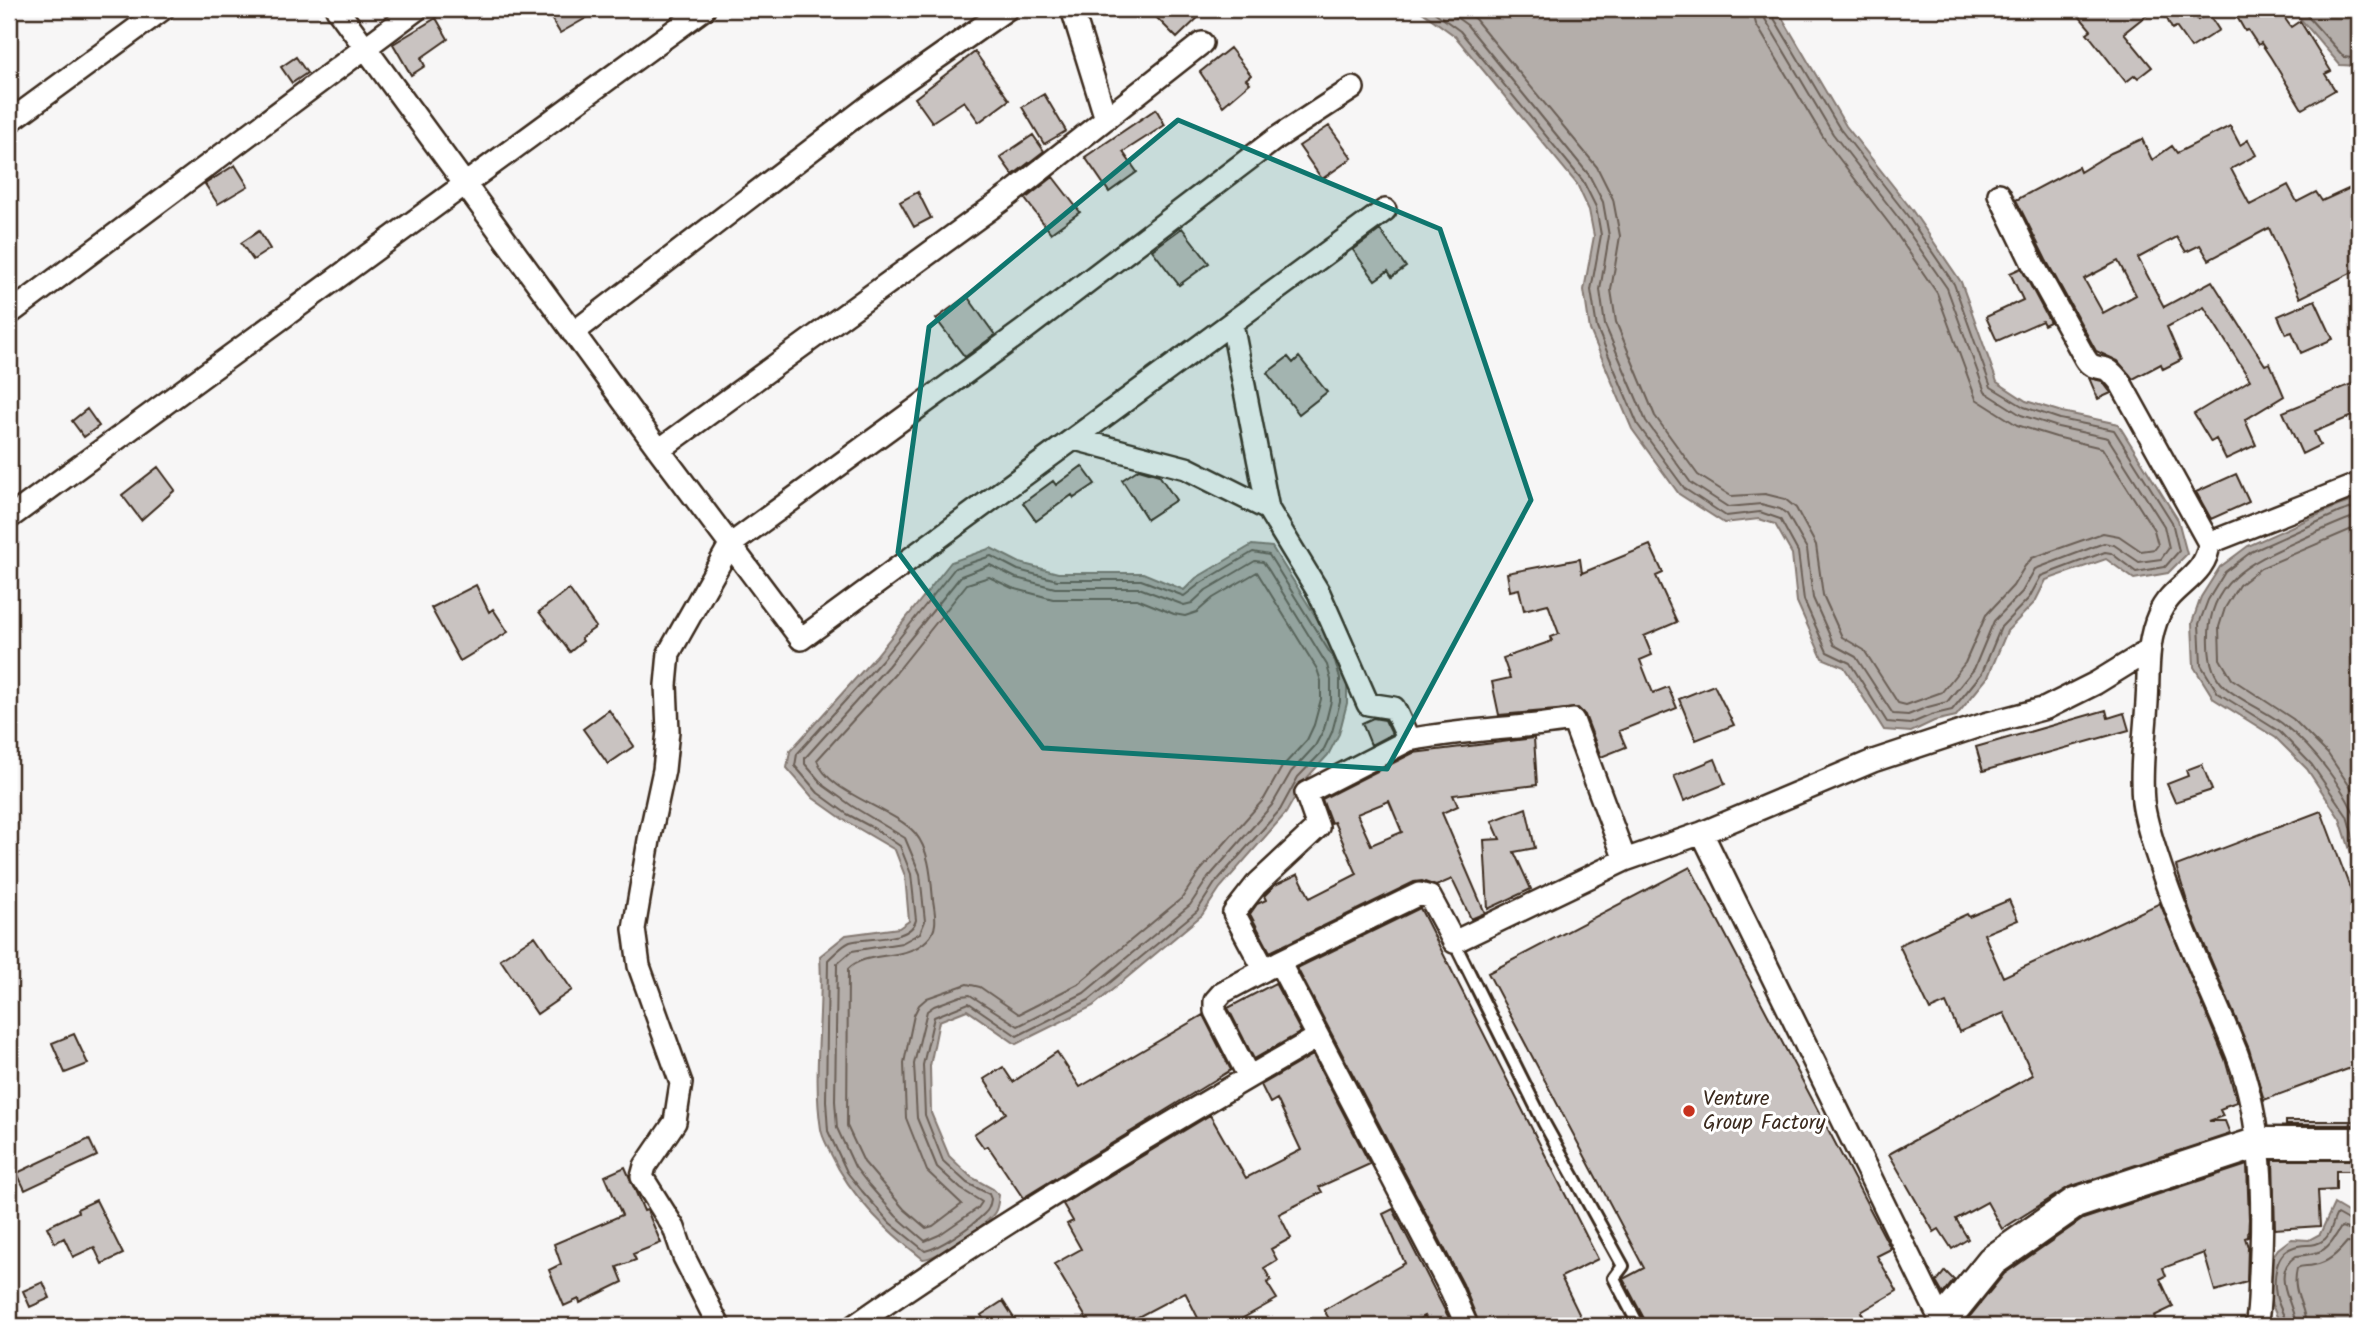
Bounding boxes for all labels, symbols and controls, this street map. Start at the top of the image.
place label: Venture Group Factory [1703,1083,1826,1140]
marker: Venture Group Factory [1681,1103,1697,1119]

